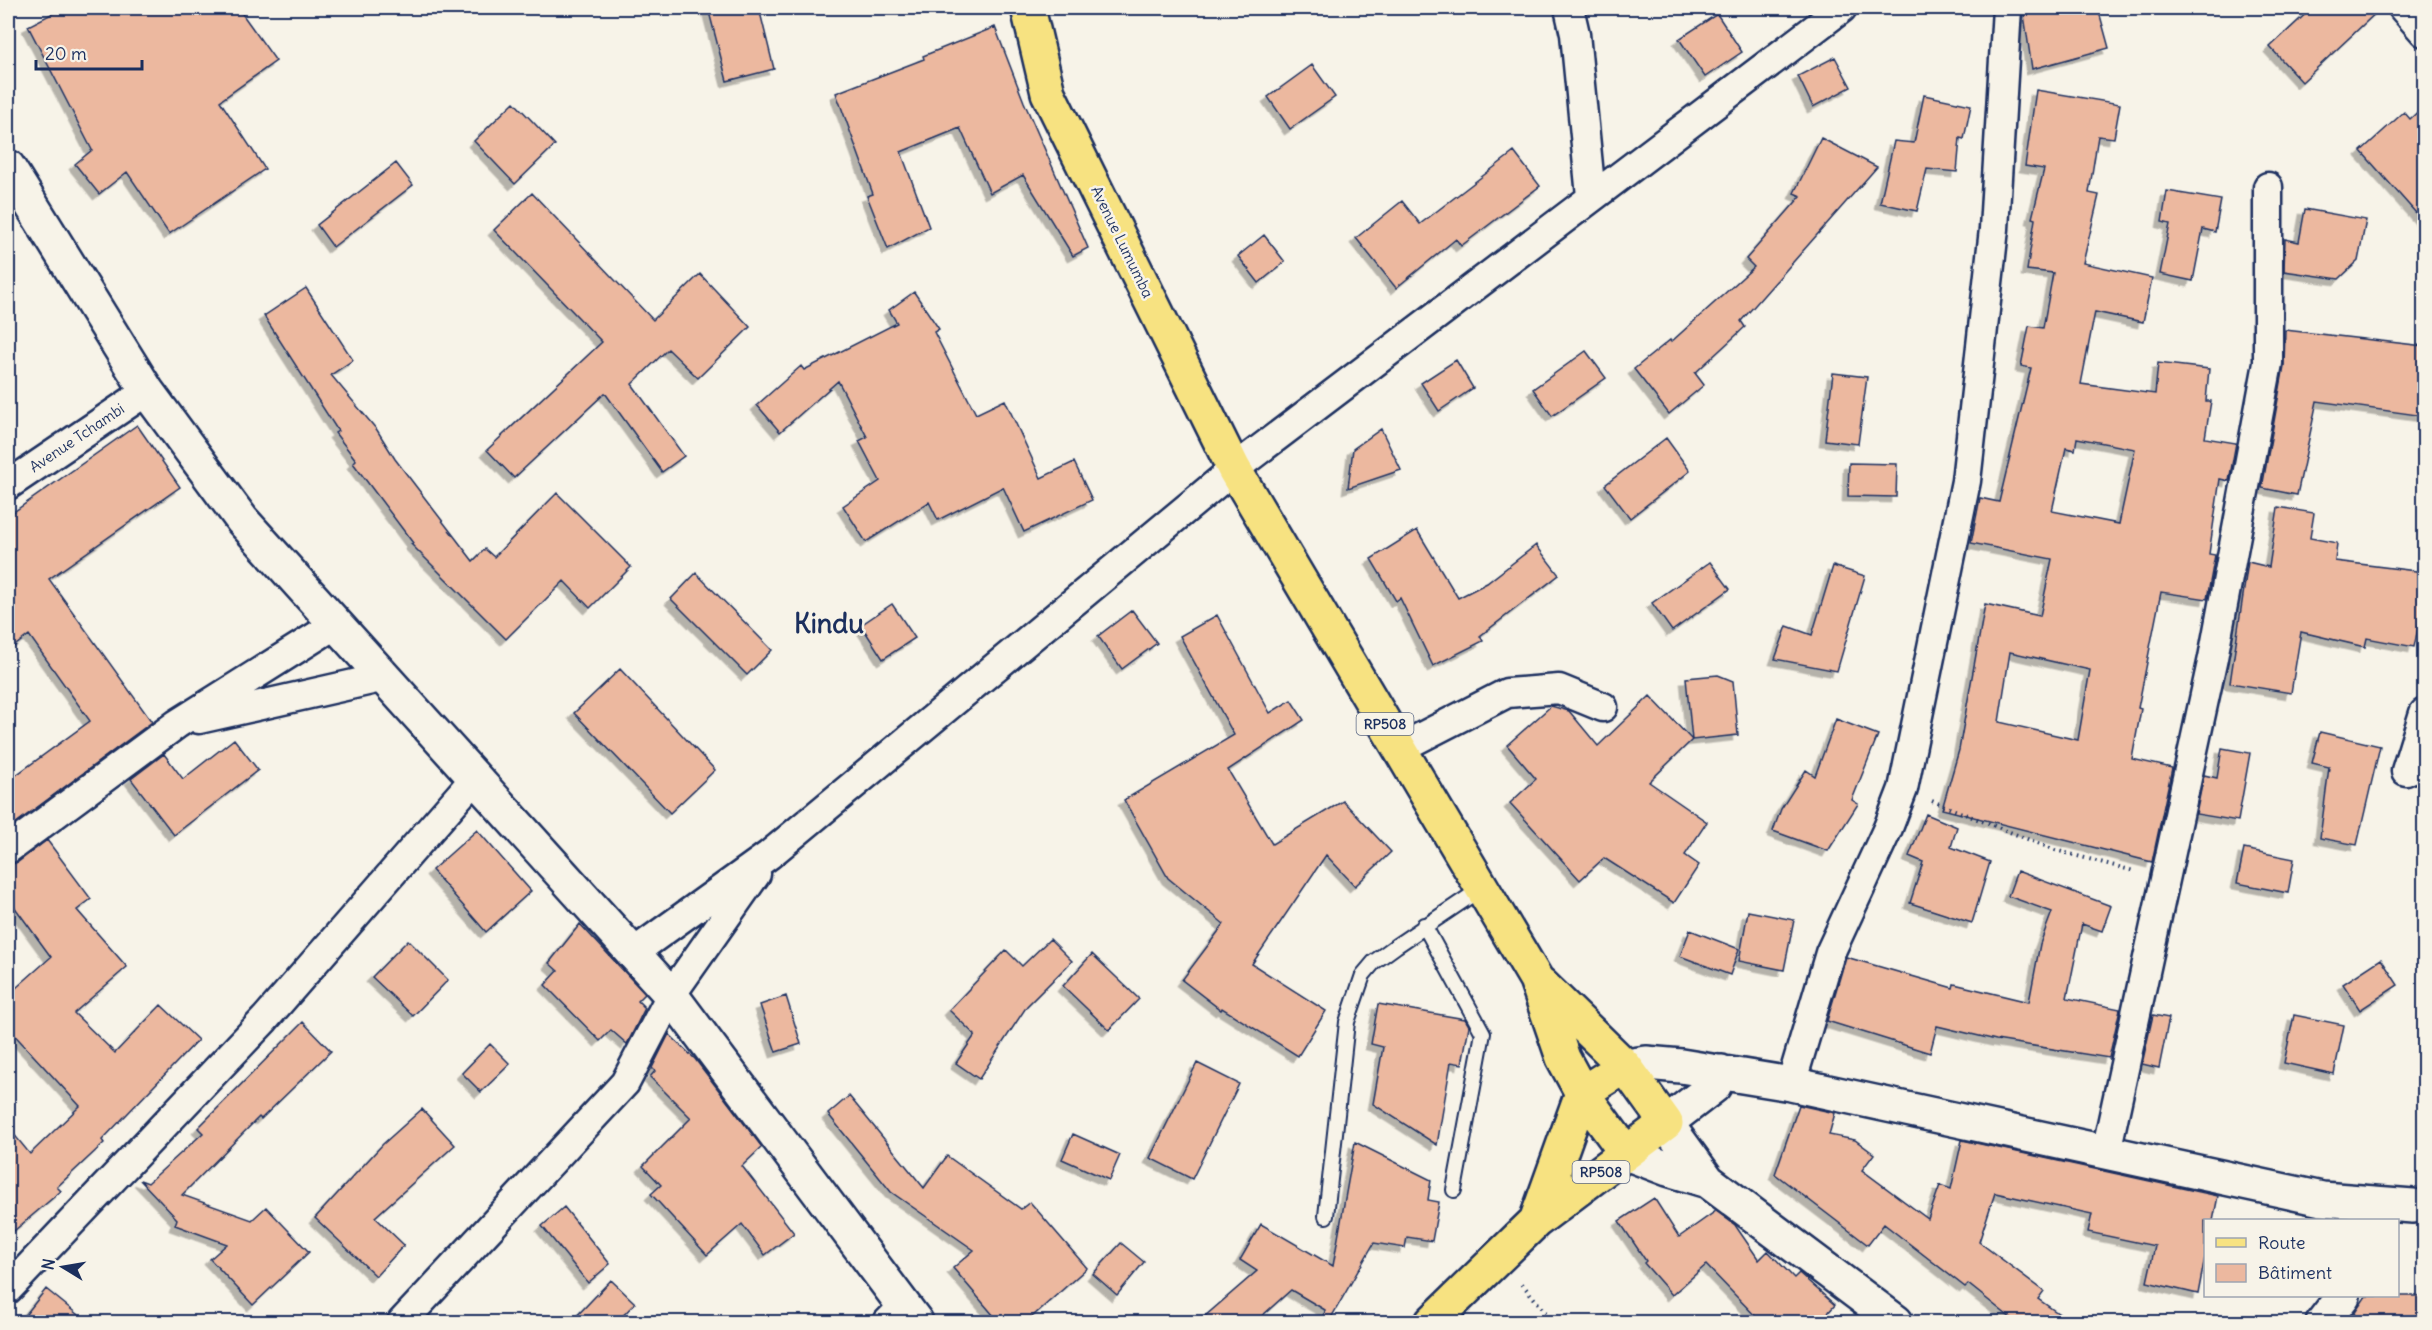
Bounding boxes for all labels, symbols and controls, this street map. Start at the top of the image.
scale bar [36,33,142,71]
text: 20 m [45,42,87,65]
street label: Avenue Lumumba [1087,183,1158,301]
street label: Avenue Tchambi [26,399,128,476]
district label: Kindu [794,606,864,640]
road number: RP508 [1356,713,1414,735]
road number: RP508 [1572,1161,1630,1183]
legend [2204,1219,2399,1297]
text: Route [2258,1231,2306,1254]
north arrow [33,1237,93,1297]
text: N [37,1257,59,1271]
text: Bâtiment [2258,1261,2332,1284]

